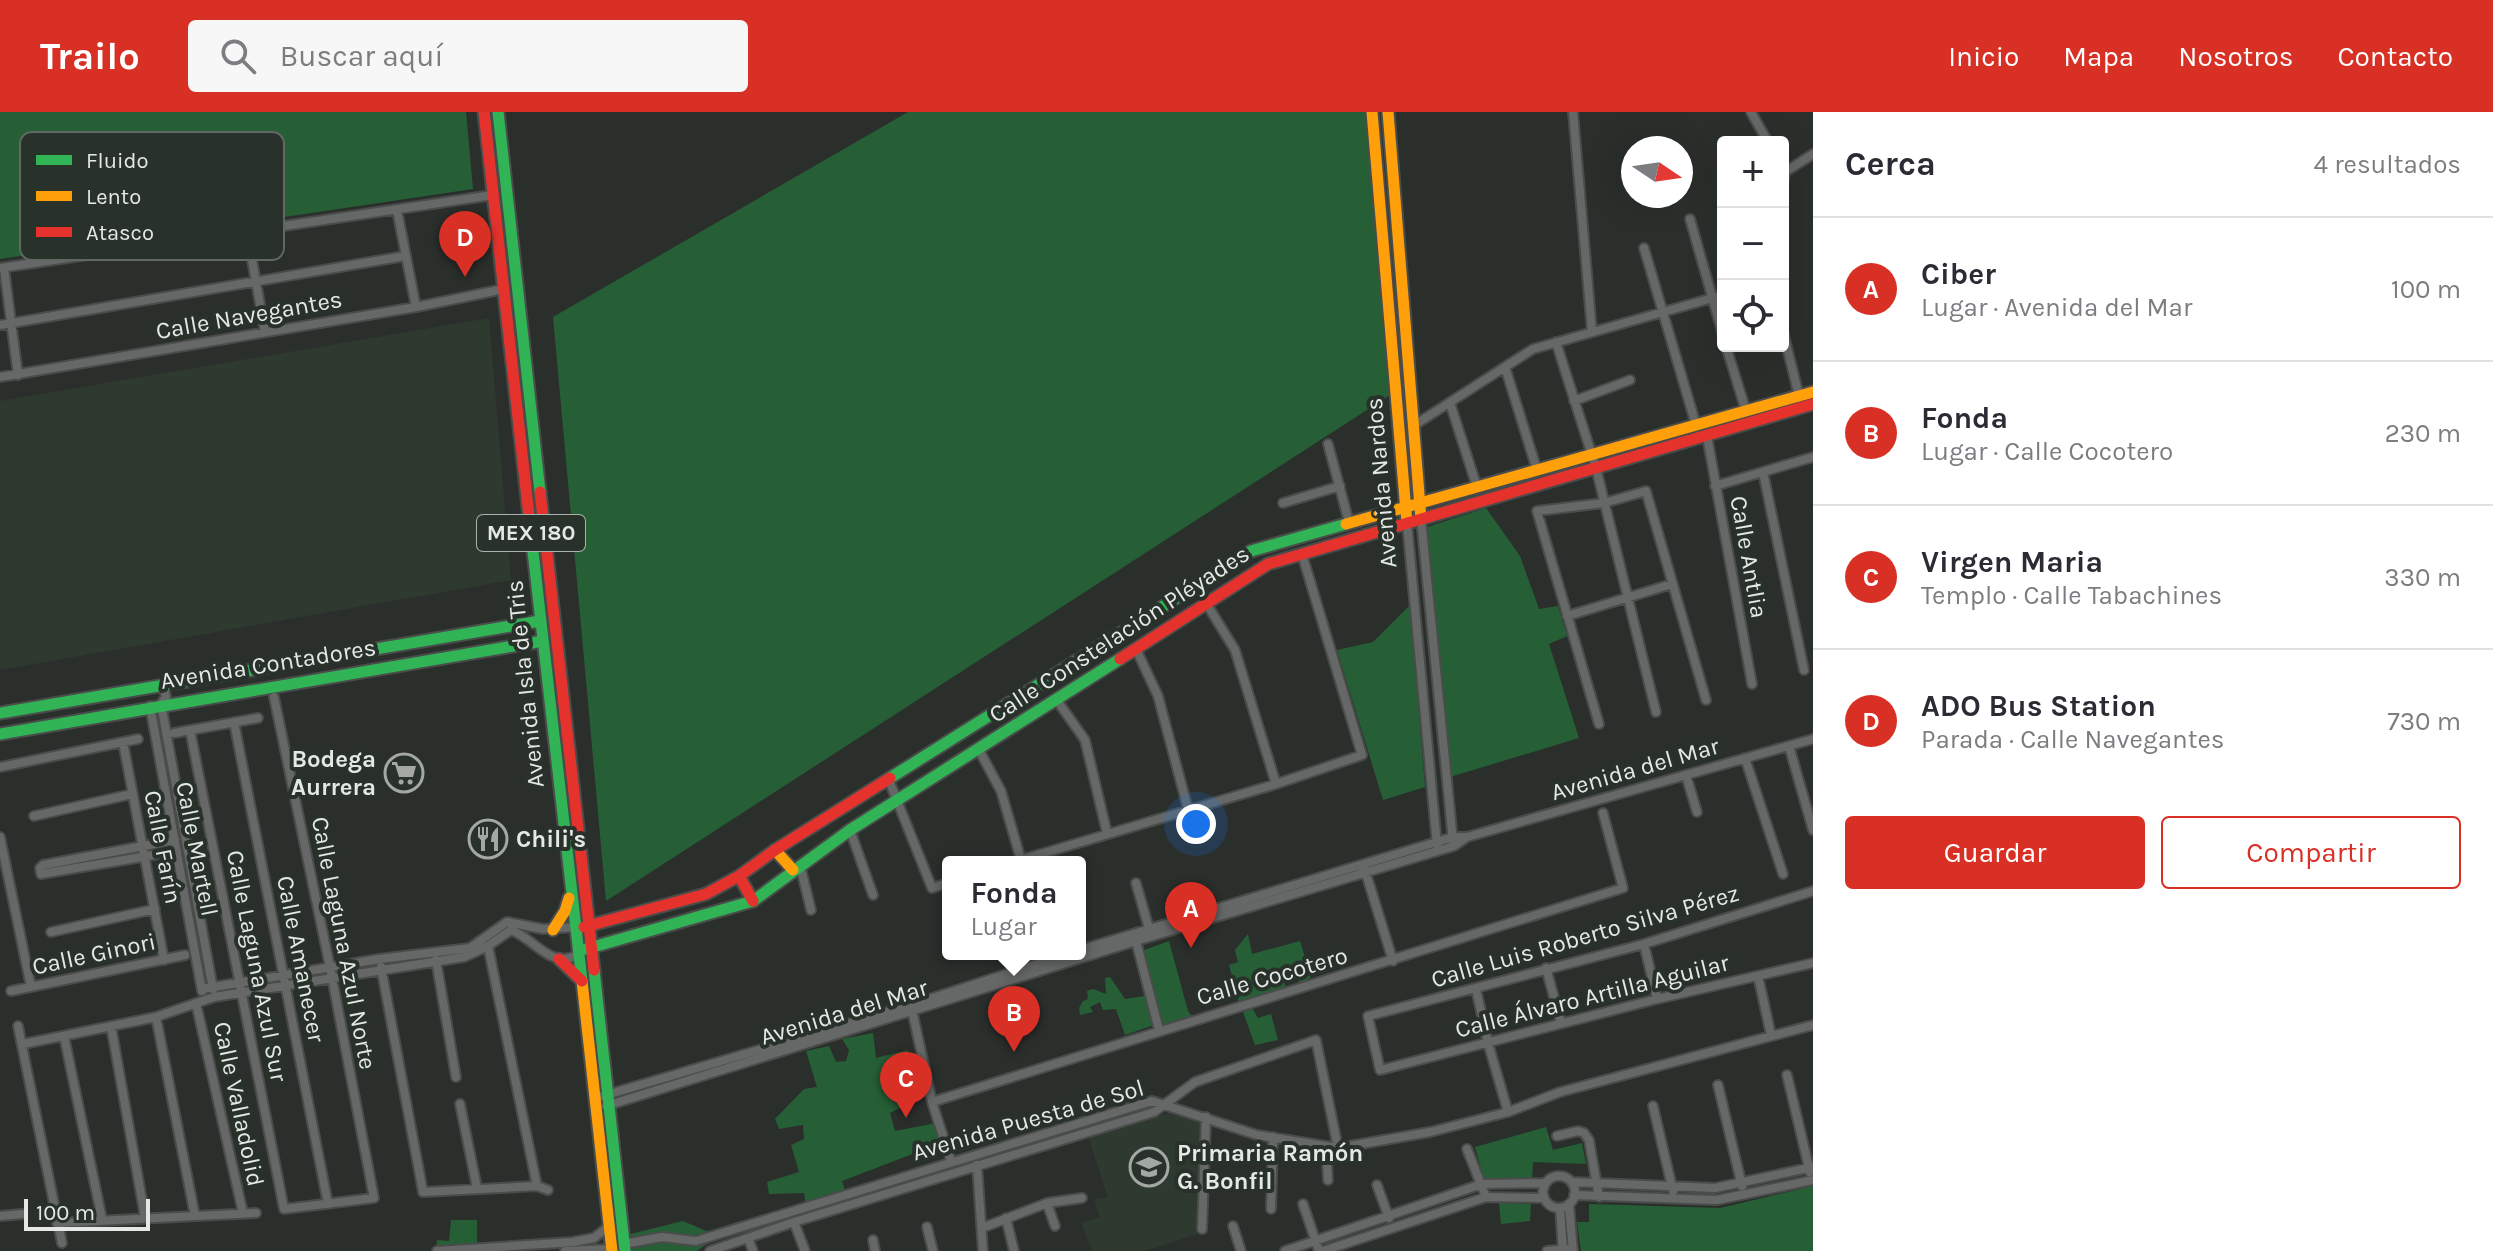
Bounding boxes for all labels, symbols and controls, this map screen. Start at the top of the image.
search box [188,20,748,92]
text: Trailo [40,34,140,79]
icon: search [216,34,260,78]
text: Buscar aquí [280,38,443,74]
text: Inicio [1948,40,2019,73]
text: Mapa [2063,40,2134,73]
text: Nosotros [2178,40,2293,73]
text: Contacto [2337,40,2453,73]
legend [20,132,284,260]
north arrow [1621,136,1693,208]
map controls [1717,136,1789,352]
button: + [1717,136,1789,208]
text: Cerca [1845,144,1936,184]
text: Fluido [86,148,149,174]
text: 4 resultados [2314,149,2461,180]
text: Lento [86,184,141,210]
button: − [1717,208,1789,280]
pin: D [439,211,491,277]
text: Atasco [86,220,154,246]
text: Ciber [1921,256,1996,292]
text: A [1863,274,1879,305]
text: 100 m [2391,274,2461,305]
button: locate [1717,280,1789,352]
street label: Calle Navegantes [154,285,344,345]
text: Lugar · Avenida del Mar [1921,292,2192,323]
street label: Avenida Nardos [1360,397,1402,569]
text: Fonda [1921,400,2008,436]
text: B [1863,418,1879,449]
text: 230 m [2385,418,2461,449]
text: Lugar · Calle Cocotero [1921,436,2173,467]
street label: Calle Antlia [1724,494,1774,620]
road number: MEX 180 [477,515,585,551]
street label: Calle Constelación Pléyades [984,539,1254,729]
text: Virgen Maria [1921,544,2103,580]
text: C [1863,562,1879,593]
text: 330 m [2384,562,2461,593]
street label: Avenida Isla de Tris [500,579,550,789]
text: Templo · Calle Tabachines [1921,580,2222,611]
street label: Avenida Contadores [158,633,378,695]
text: ADO Bus Station [1921,688,2156,724]
text: D [1862,706,1880,737]
text: 730 m [2388,706,2461,737]
text: Parada · Calle Navegantes [1921,724,2224,755]
street label: Avenida del Mar [1548,732,1723,806]
place label: Bodega Aurrera [291,745,376,801]
supermarket icon: Bodega Aurrera [383,752,425,794]
street label: Calle Martell [170,779,224,919]
street label: Calle Farín [138,788,188,906]
your location [1176,804,1216,844]
street label: Calle Laguna Azul Norte [306,814,382,1072]
button: Guardar [1845,816,2145,889]
button: Compartir [2161,816,2461,889]
restaurant icon: Chili's [467,818,509,860]
place label: Chili's [516,825,586,853]
street label: Calle Laguna Azul Sur [221,848,293,1084]
popup [942,856,1086,960]
street label: Calle Amanecer [271,873,331,1045]
text: Fonda [970,875,1058,911]
street label: Calle Luis Roberto Silva Pérez [1428,879,1742,993]
pin: A [1165,882,1217,948]
text: Lugar [970,911,1037,942]
street label: Calle Ginori [30,927,158,981]
street label: Calle Cocotero [1193,941,1351,1011]
street label: Calle Álvaro Artilla Aguilar [1452,947,1732,1044]
street label: Avenida del Mar [757,973,931,1051]
pin: B [988,986,1040,1052]
street label: Calle Valladolid [208,1019,270,1189]
pin: C [880,1052,932,1118]
street label: Avenida Puesta de Sol [909,1074,1147,1166]
place label: Primaria Ramón G. Bonfil [1177,1139,1363,1195]
school or university icon: Primaria Ramón G. Bonfil [1128,1146,1170,1188]
scale bar [24,1195,150,1231]
text: 100 m [36,1200,95,1226]

